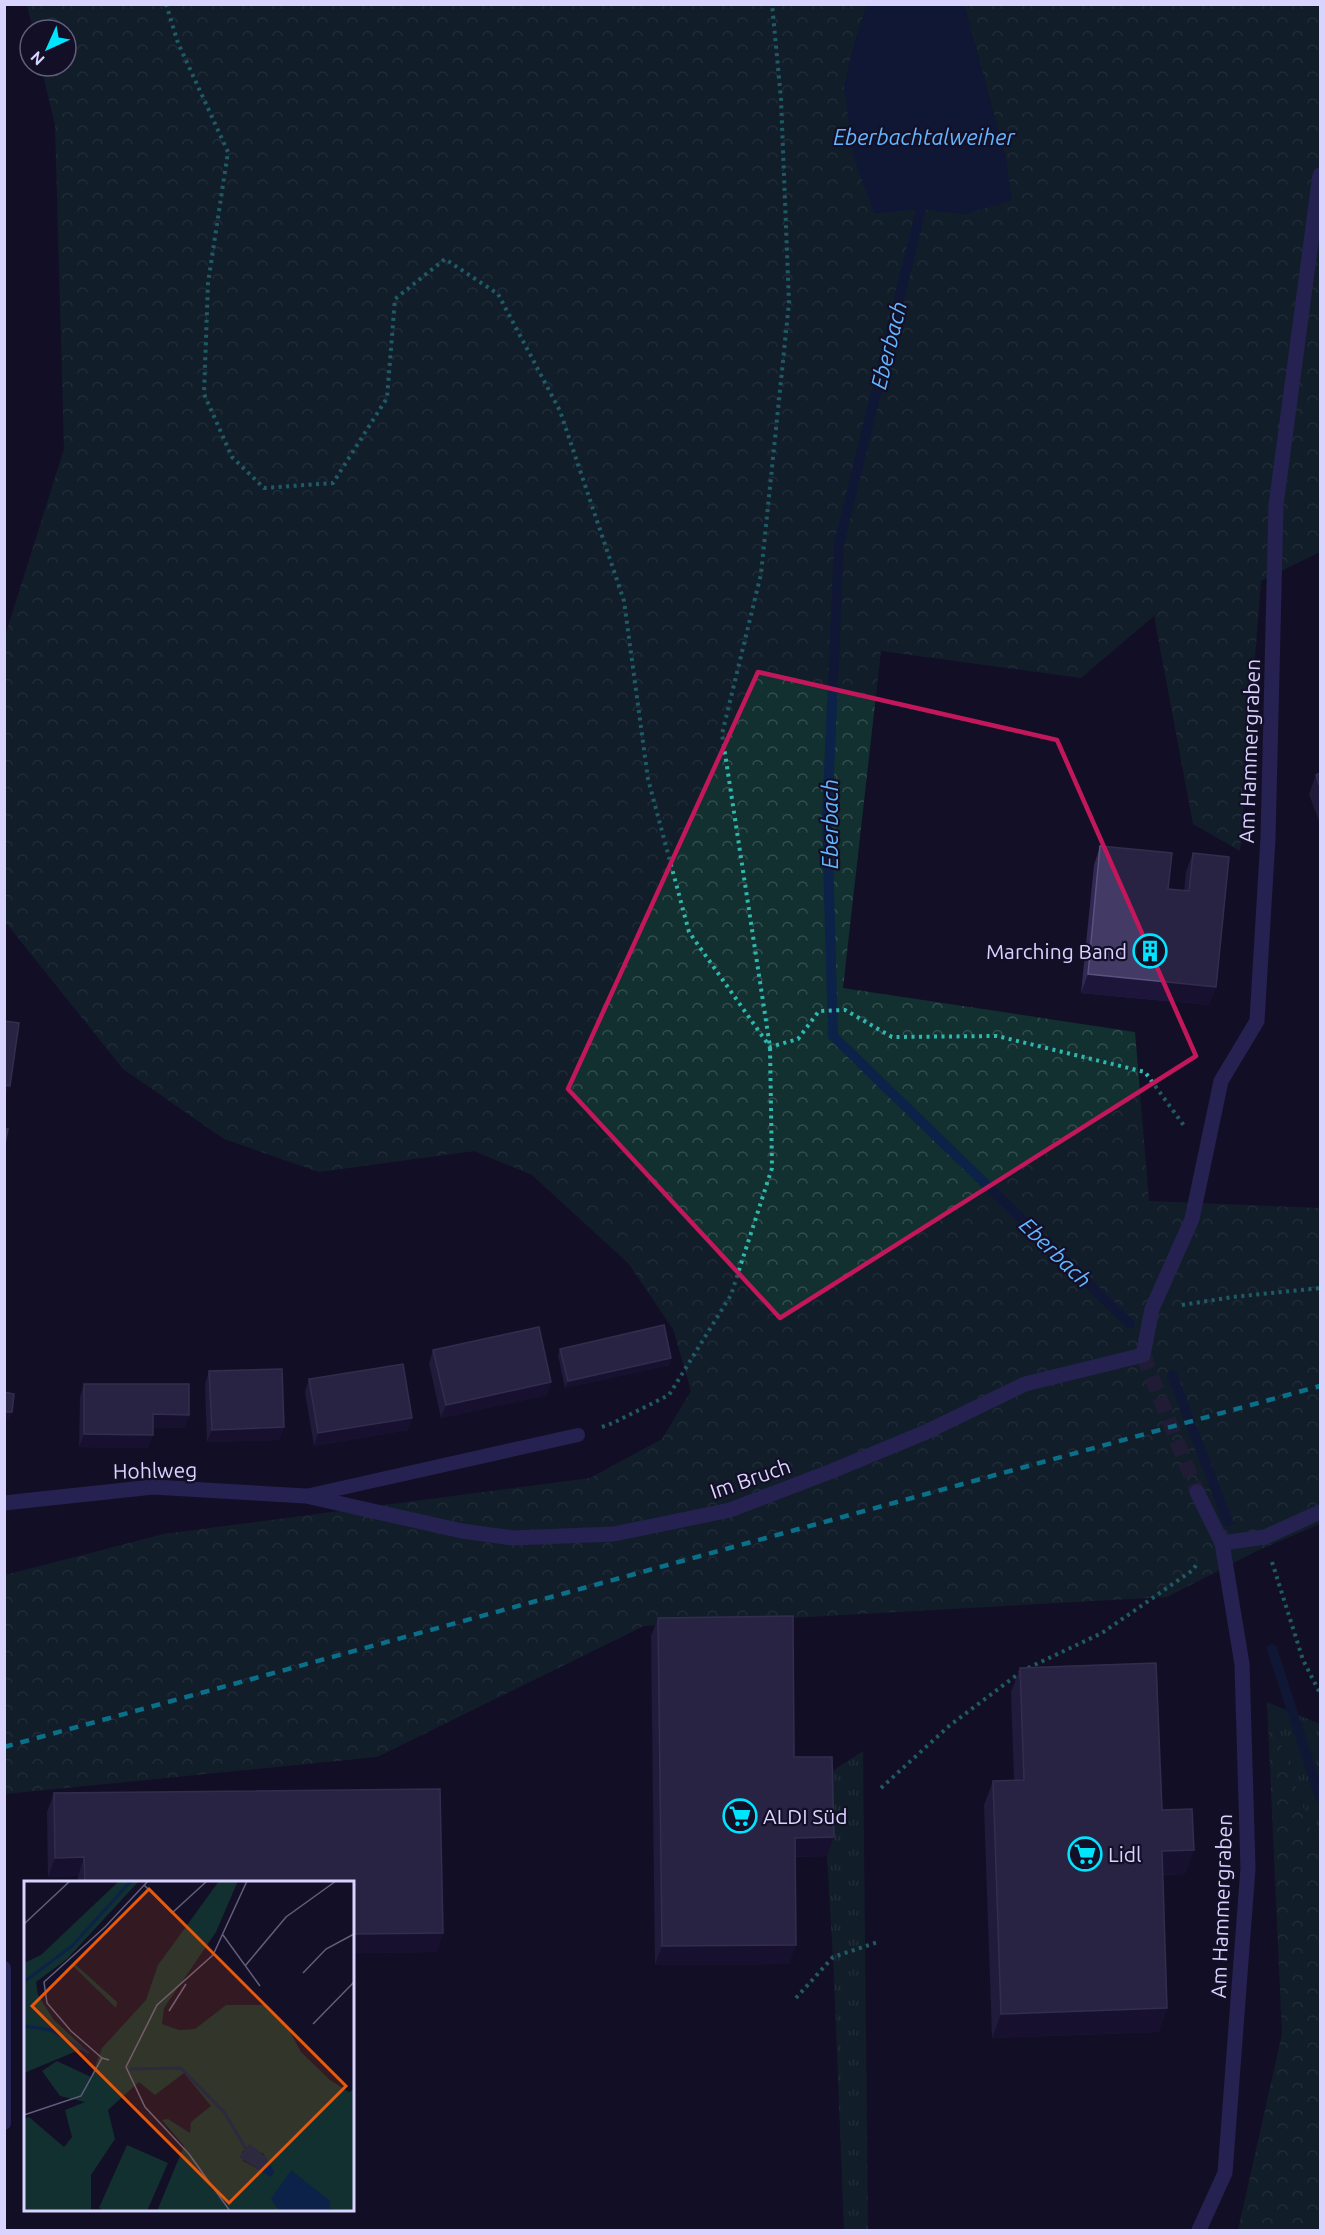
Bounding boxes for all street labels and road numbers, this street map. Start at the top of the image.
street label: Am Hammergraben [1234,658,1264,844]
street label: Im Bruch [707,1453,793,1503]
street label: Hohlweg [113,1457,197,1483]
street label: Am Hammergraben [1206,1813,1236,1999]

